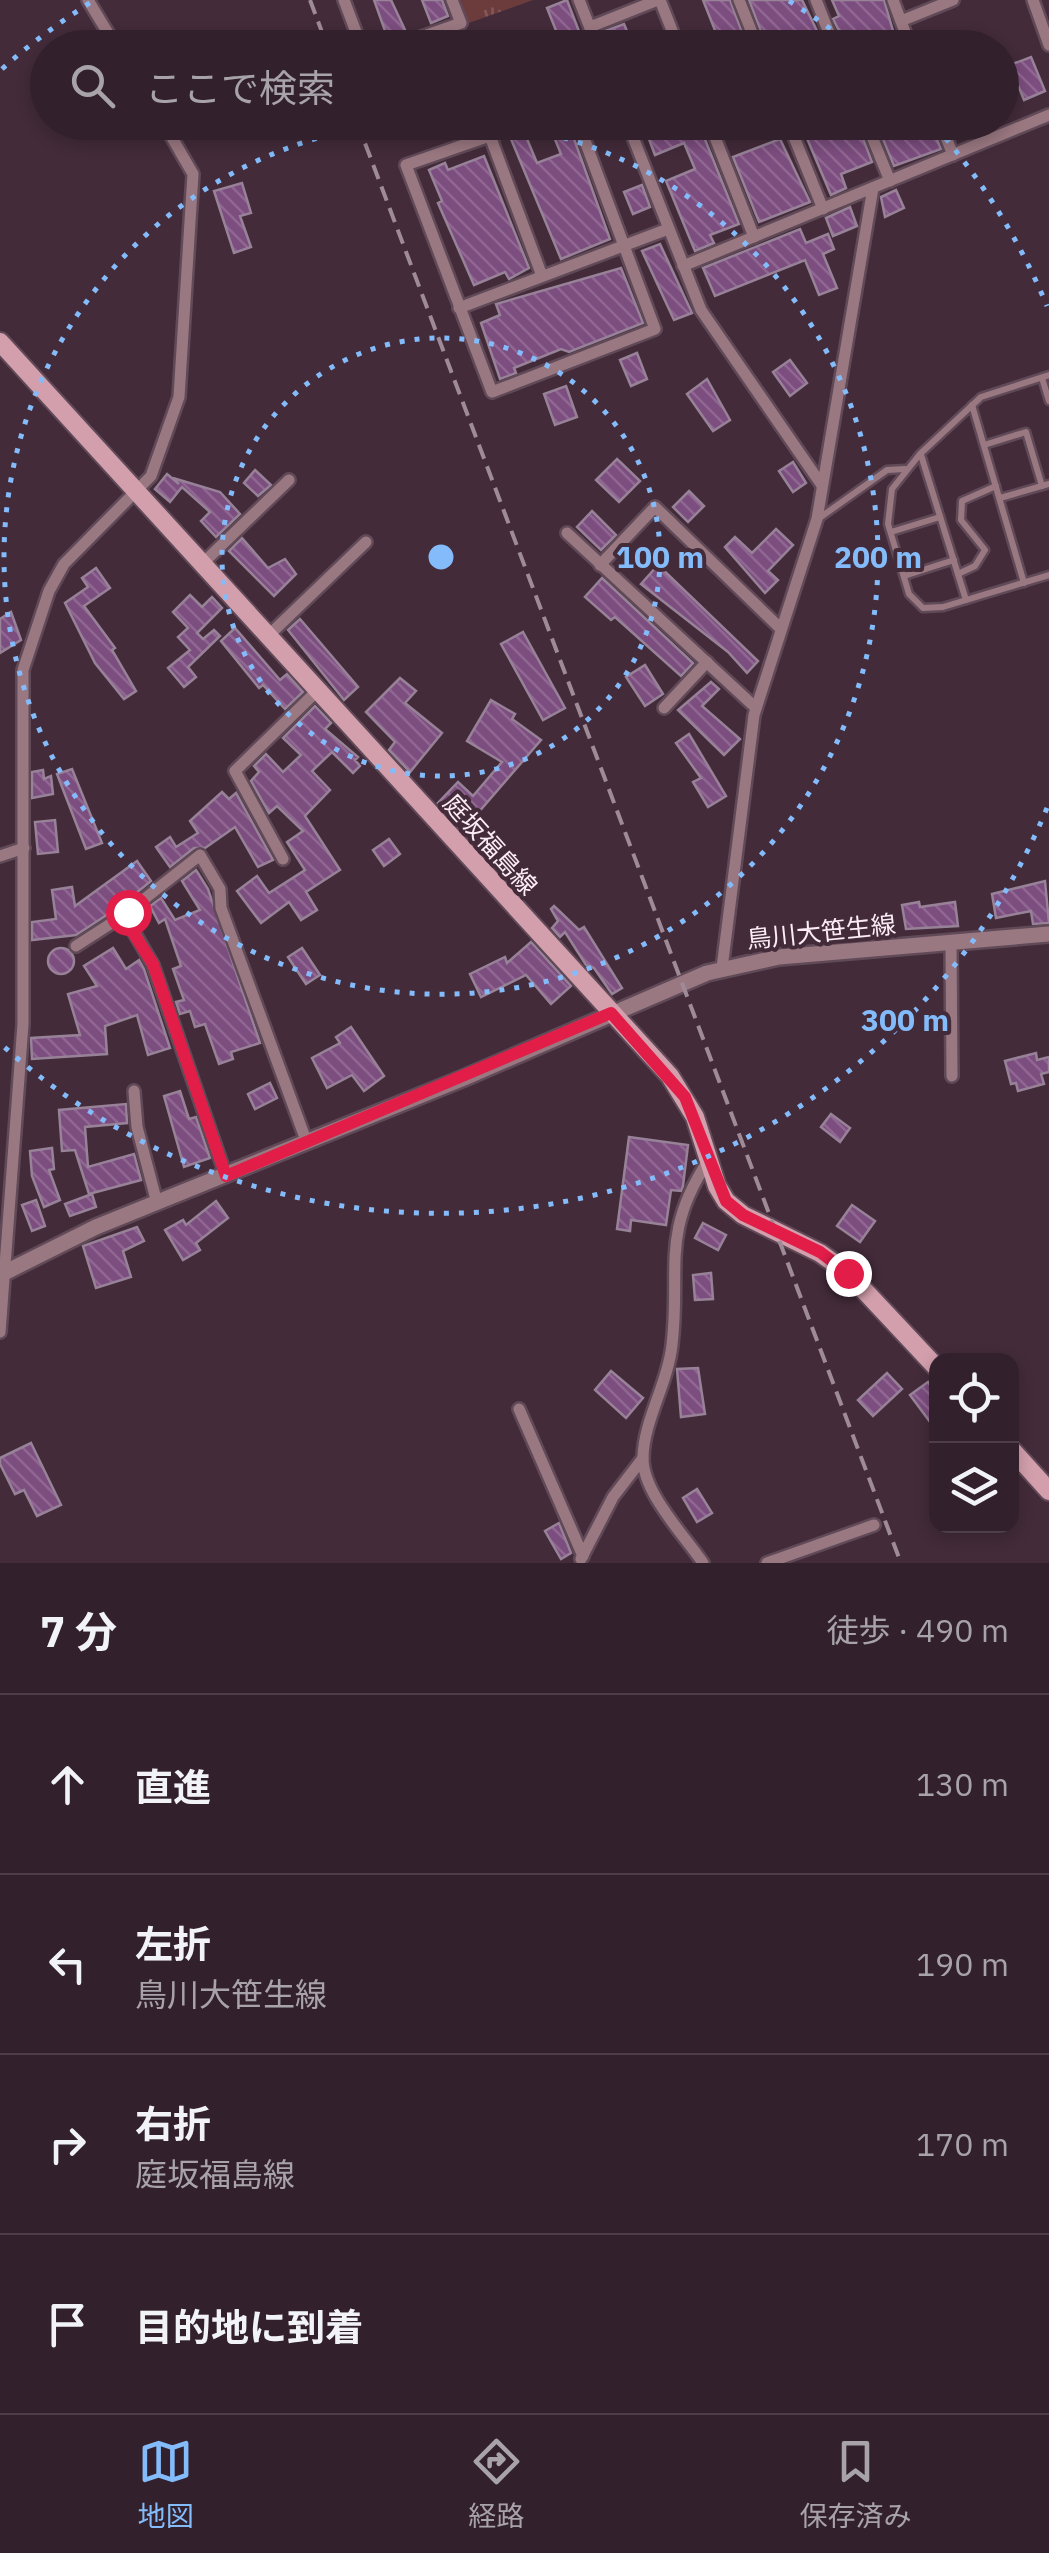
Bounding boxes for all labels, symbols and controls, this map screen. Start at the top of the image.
search box [30,30,1019,140]
icon: search [65,58,120,113]
text: ここで検索 [145,63,335,112]
text: 100 m [616,537,704,576]
text: 200 m [834,537,922,576]
centre of rings [423,539,459,575]
street label: 庭坂福島線 [437,787,545,901]
route start [106,890,152,936]
street label: 鳥川大笹生線 [745,907,897,955]
text: 300 m [861,1000,949,1039]
route end [826,1251,872,1297]
map controls [929,1353,1019,1533]
button: locate [929,1353,1019,1443]
button: layers [929,1443,1019,1533]
text: 7 分 [40,1604,117,1659]
text: 徒歩 · 490 m [826,1609,1009,1651]
icon: ahead [40,1757,95,1812]
text: 直進 [135,1762,211,1811]
text: 130 m [916,1763,1009,1805]
text: 左折 [135,1919,211,1968]
icon: left [40,1937,95,1992]
text: 190 m [916,1943,1009,1985]
text: 鳥川大笹生線 [135,1973,327,2015]
text: 右折 [135,2099,211,2148]
icon: right [40,2117,95,2172]
text: 170 m [916,2123,1009,2165]
text: 庭坂福島線 [135,2153,295,2195]
icon: arrive [40,2297,95,2352]
text: 目的地に到着 [135,2302,363,2351]
tab: 地図 [137,2434,194,2534]
tab: 経路 [468,2434,525,2534]
tab: 保存済み [799,2434,912,2534]

